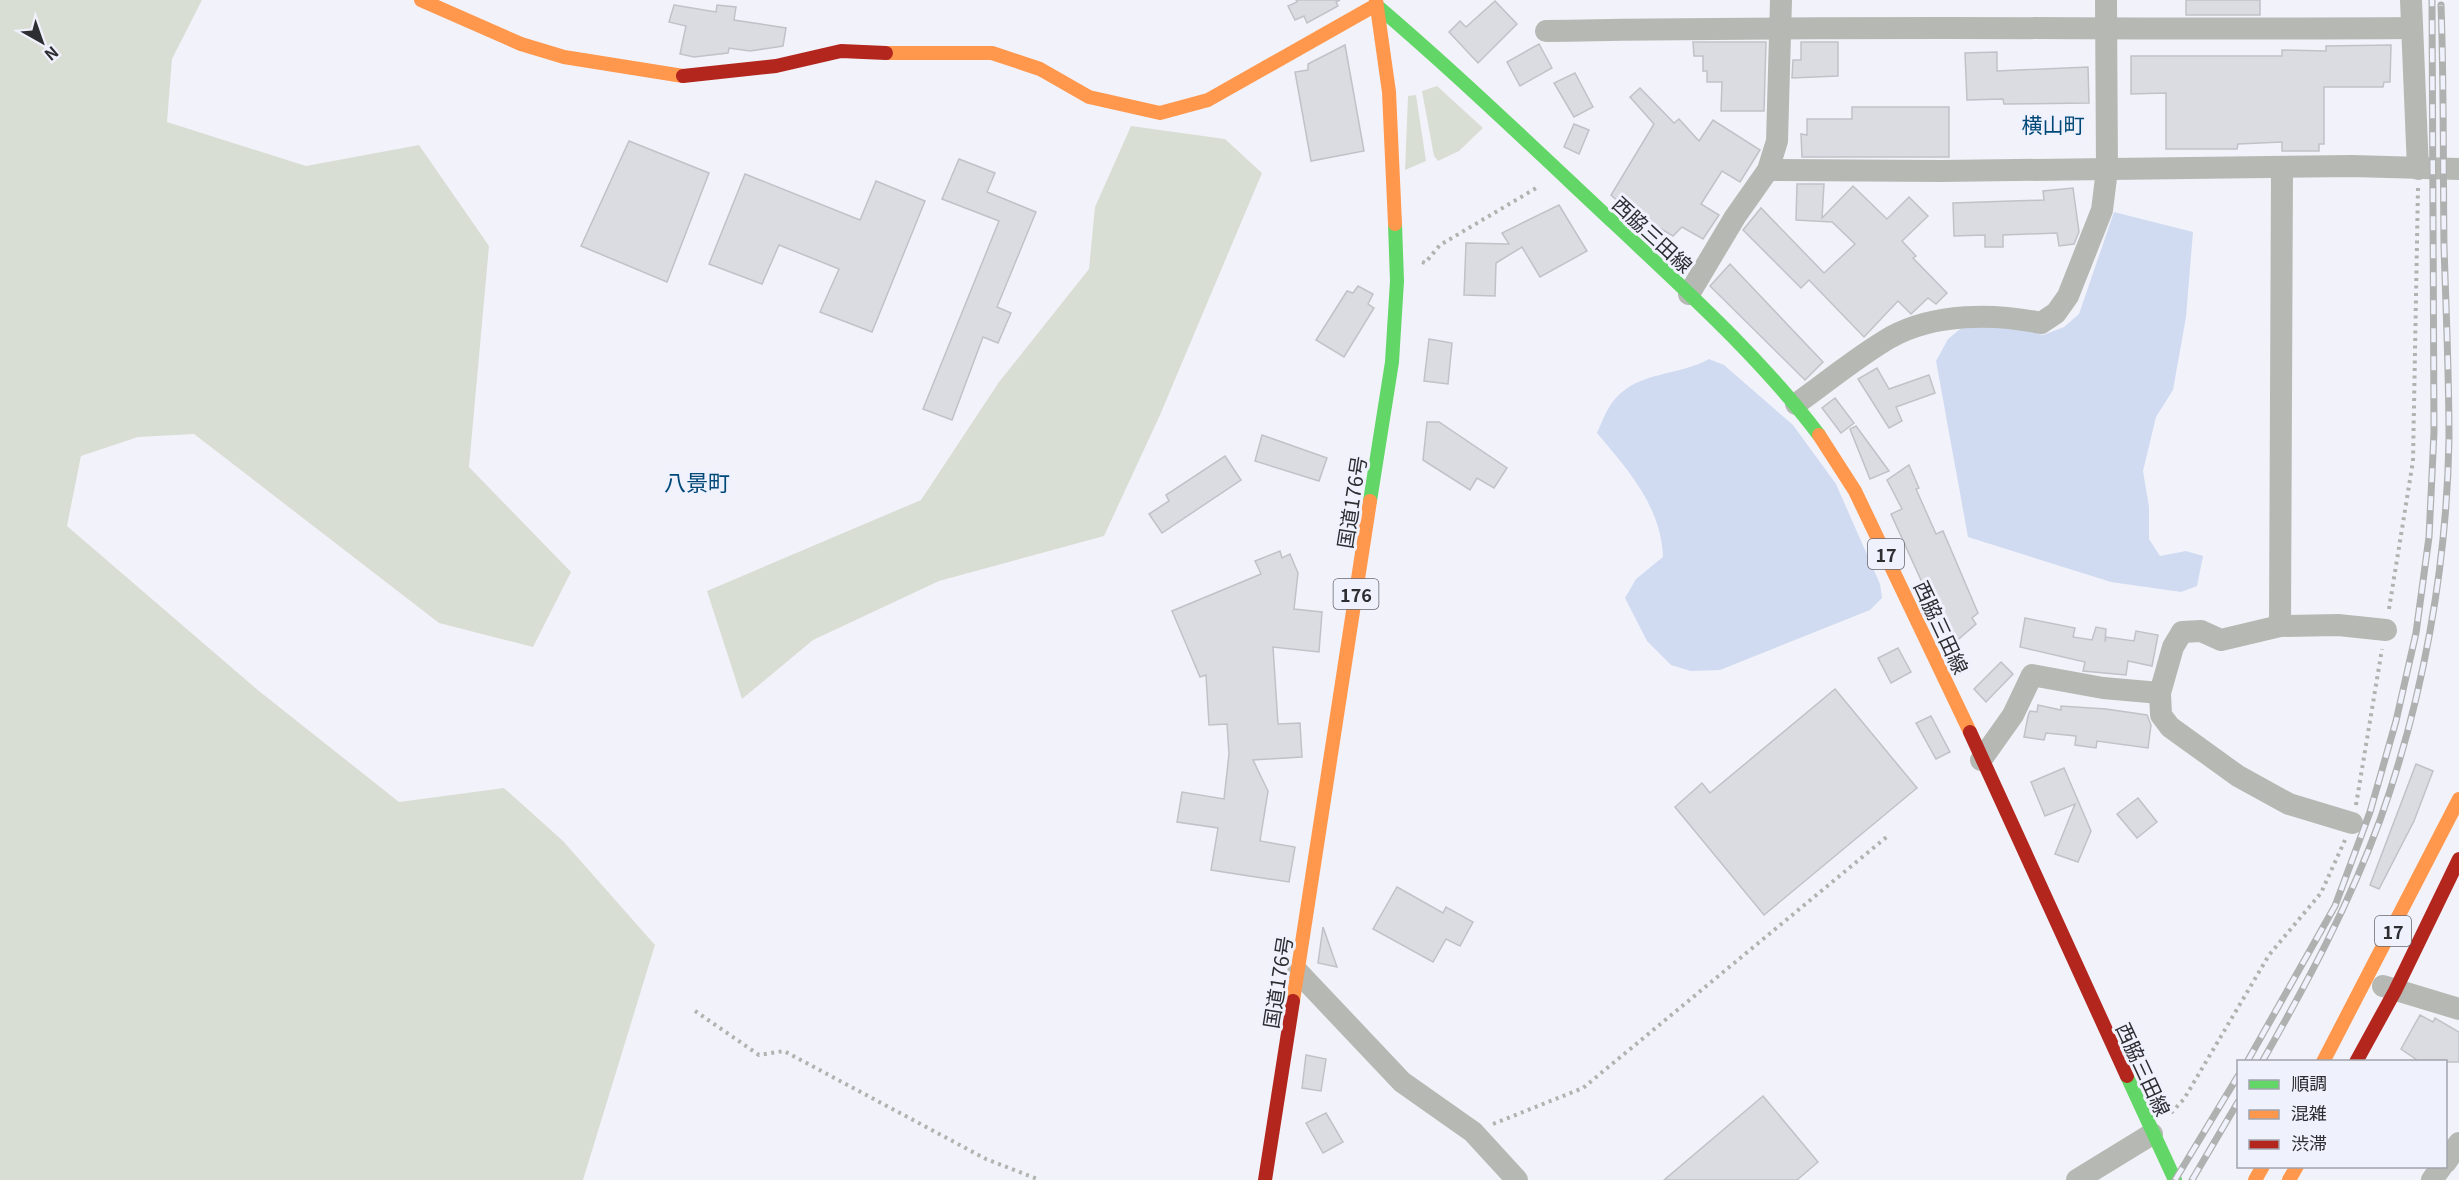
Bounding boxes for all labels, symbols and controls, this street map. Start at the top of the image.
north arrow [12,12,72,72]
text: N [40,41,65,67]
district label: 横山町 [2022,109,2085,139]
street label: 西脇三田線 [1607,189,1699,279]
street label: 国道176号 [1329,454,1373,550]
district label: 八景町 [664,465,730,497]
road number: 17 [1868,539,1904,569]
street label: 西脇三田線 [1908,576,1976,678]
road number: 176 [1334,579,1378,609]
road number: 17 [2375,916,2411,946]
street label: 国道176号 [1255,934,1299,1030]
street label: 西脇三田線 [2110,1018,2178,1120]
legend [2237,1060,2447,1168]
text: 順調 [2291,1069,2327,1095]
text: 混雑 [2291,1099,2327,1125]
text: 渋滞 [2291,1129,2327,1155]

